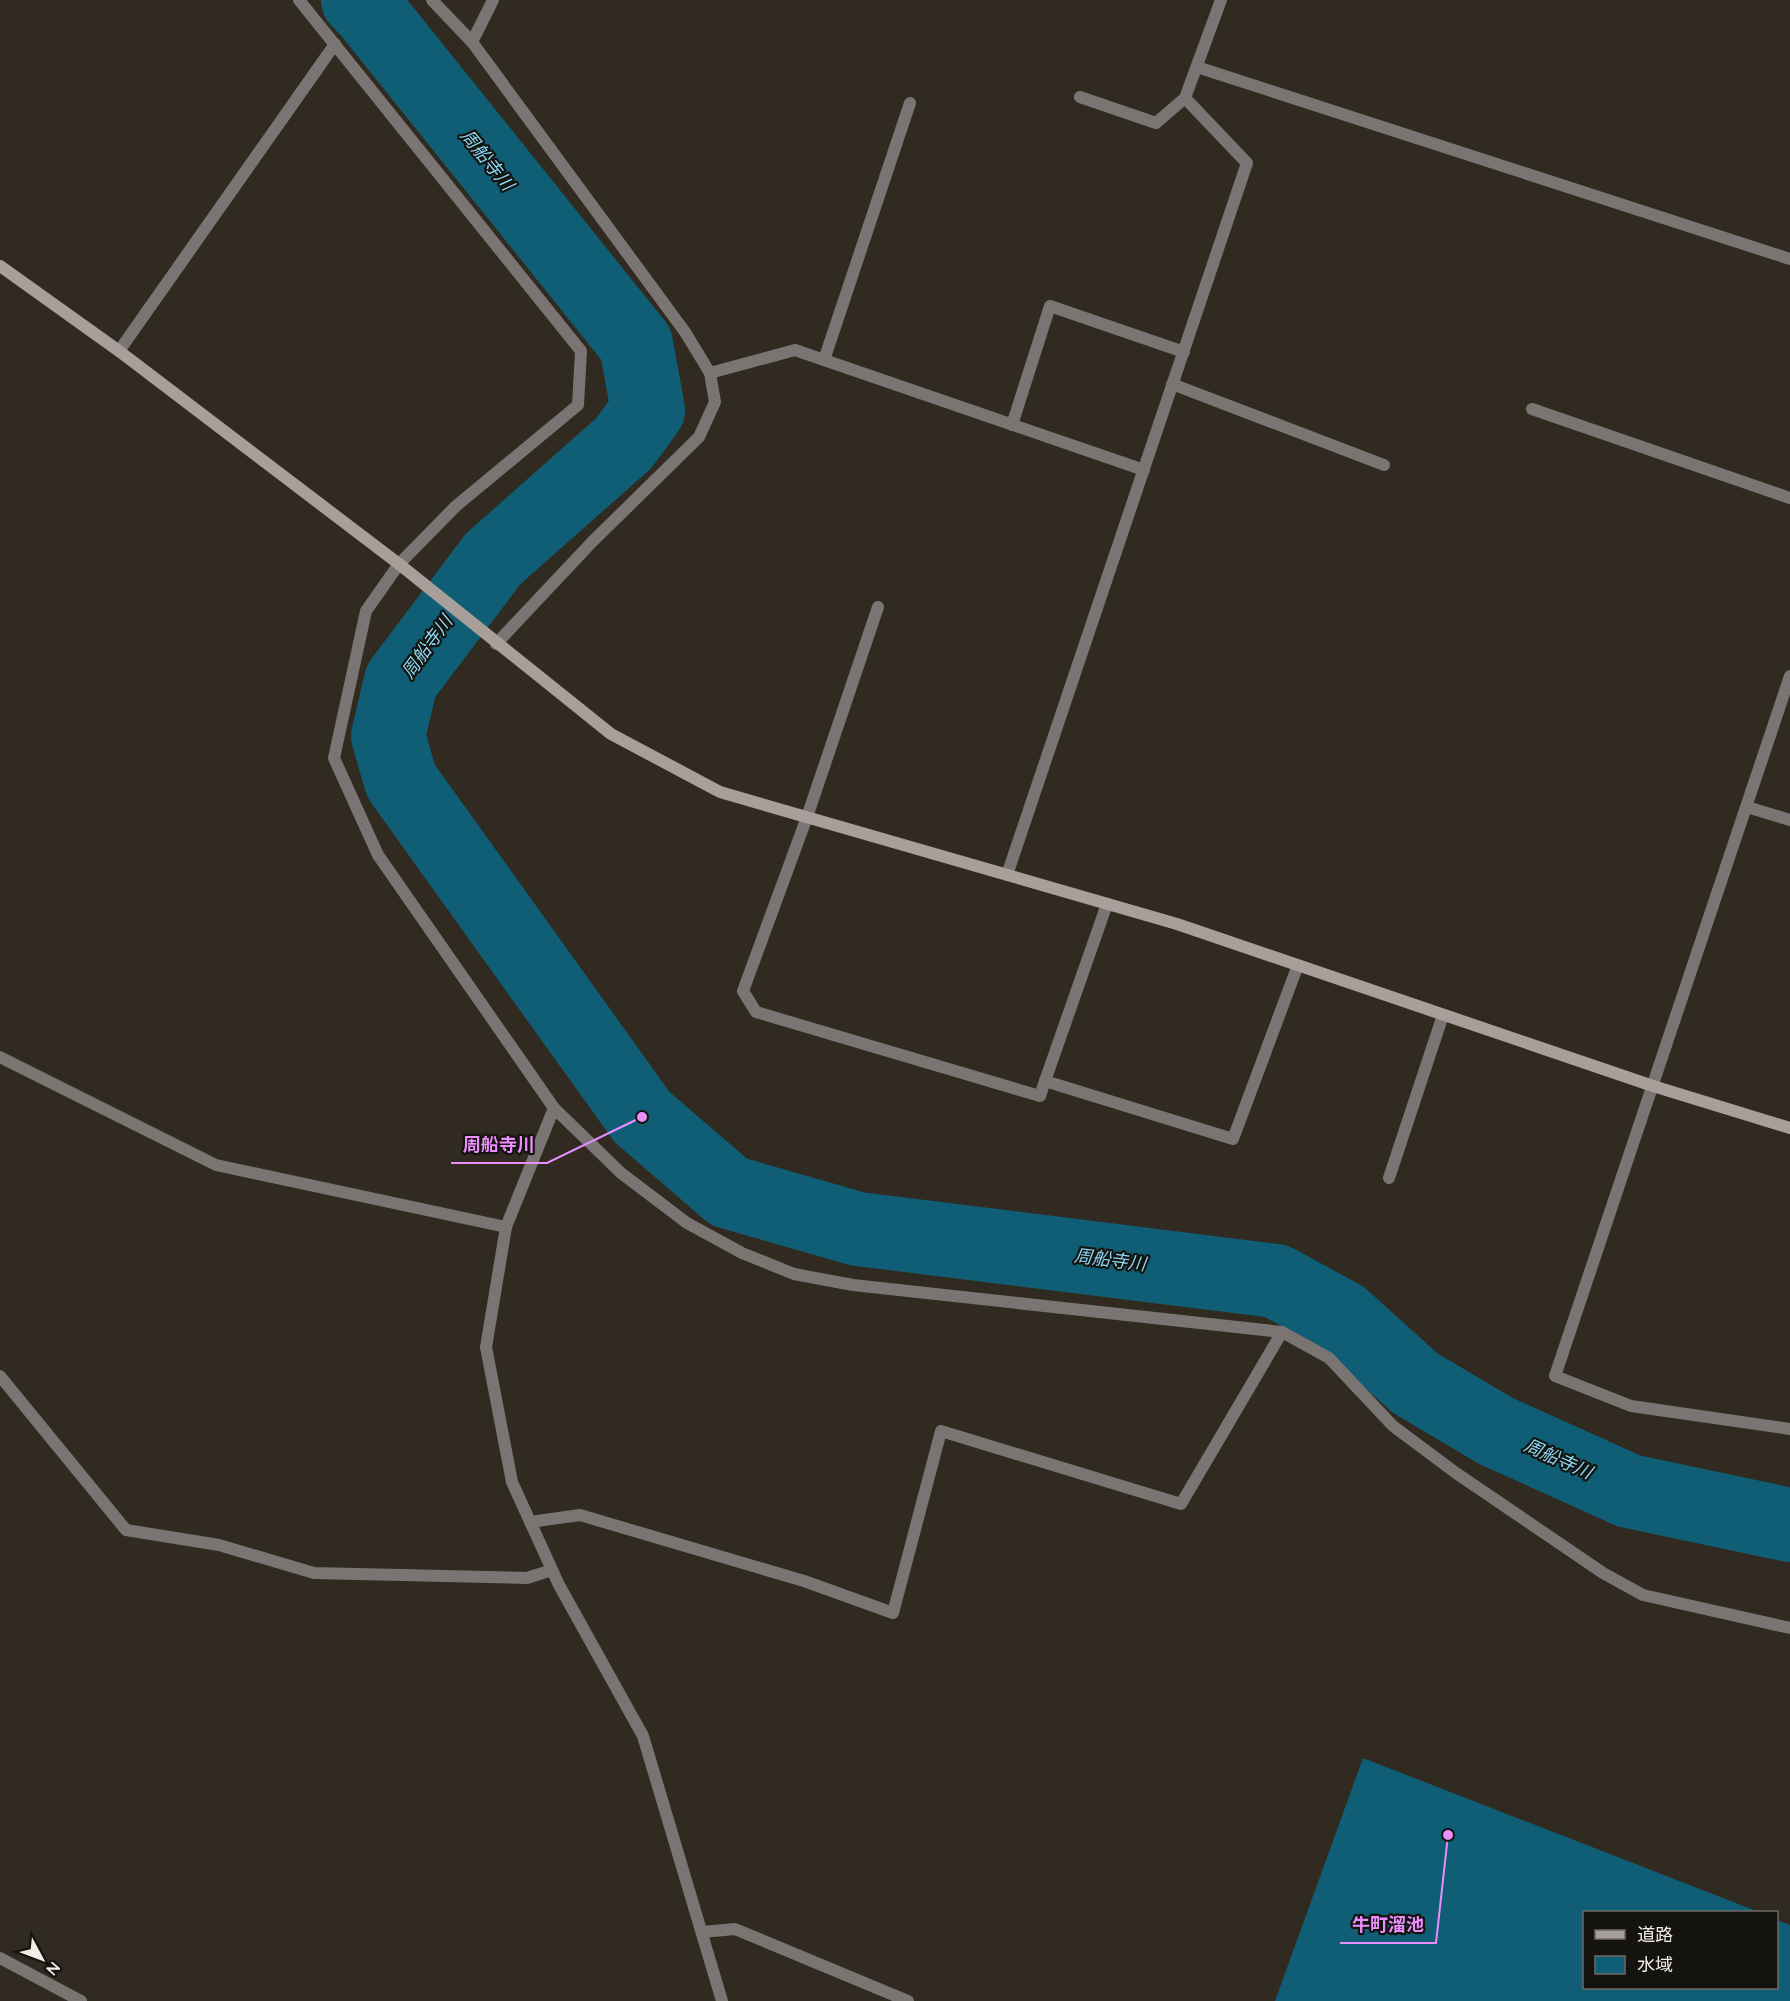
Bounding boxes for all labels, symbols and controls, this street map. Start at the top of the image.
water label: 周船寺川 [456,124,520,196]
water label: 周船寺川 [396,609,458,683]
callout: 周船寺川 [451,1127,547,1163]
text: 周船寺川 [463,1133,535,1156]
water label: 周船寺川 [1073,1244,1149,1276]
water label: 周船寺川 [1521,1433,1598,1485]
callout: 牛町溜池 [1340,1907,1436,1943]
legend [1583,1911,1778,1989]
text: 牛町溜池 [1352,1913,1424,1936]
text: 道路 [1637,1923,1673,1946]
north arrow [12,1929,72,1989]
text: 水域 [1637,1953,1673,1976]
text: N [42,1958,65,1980]

